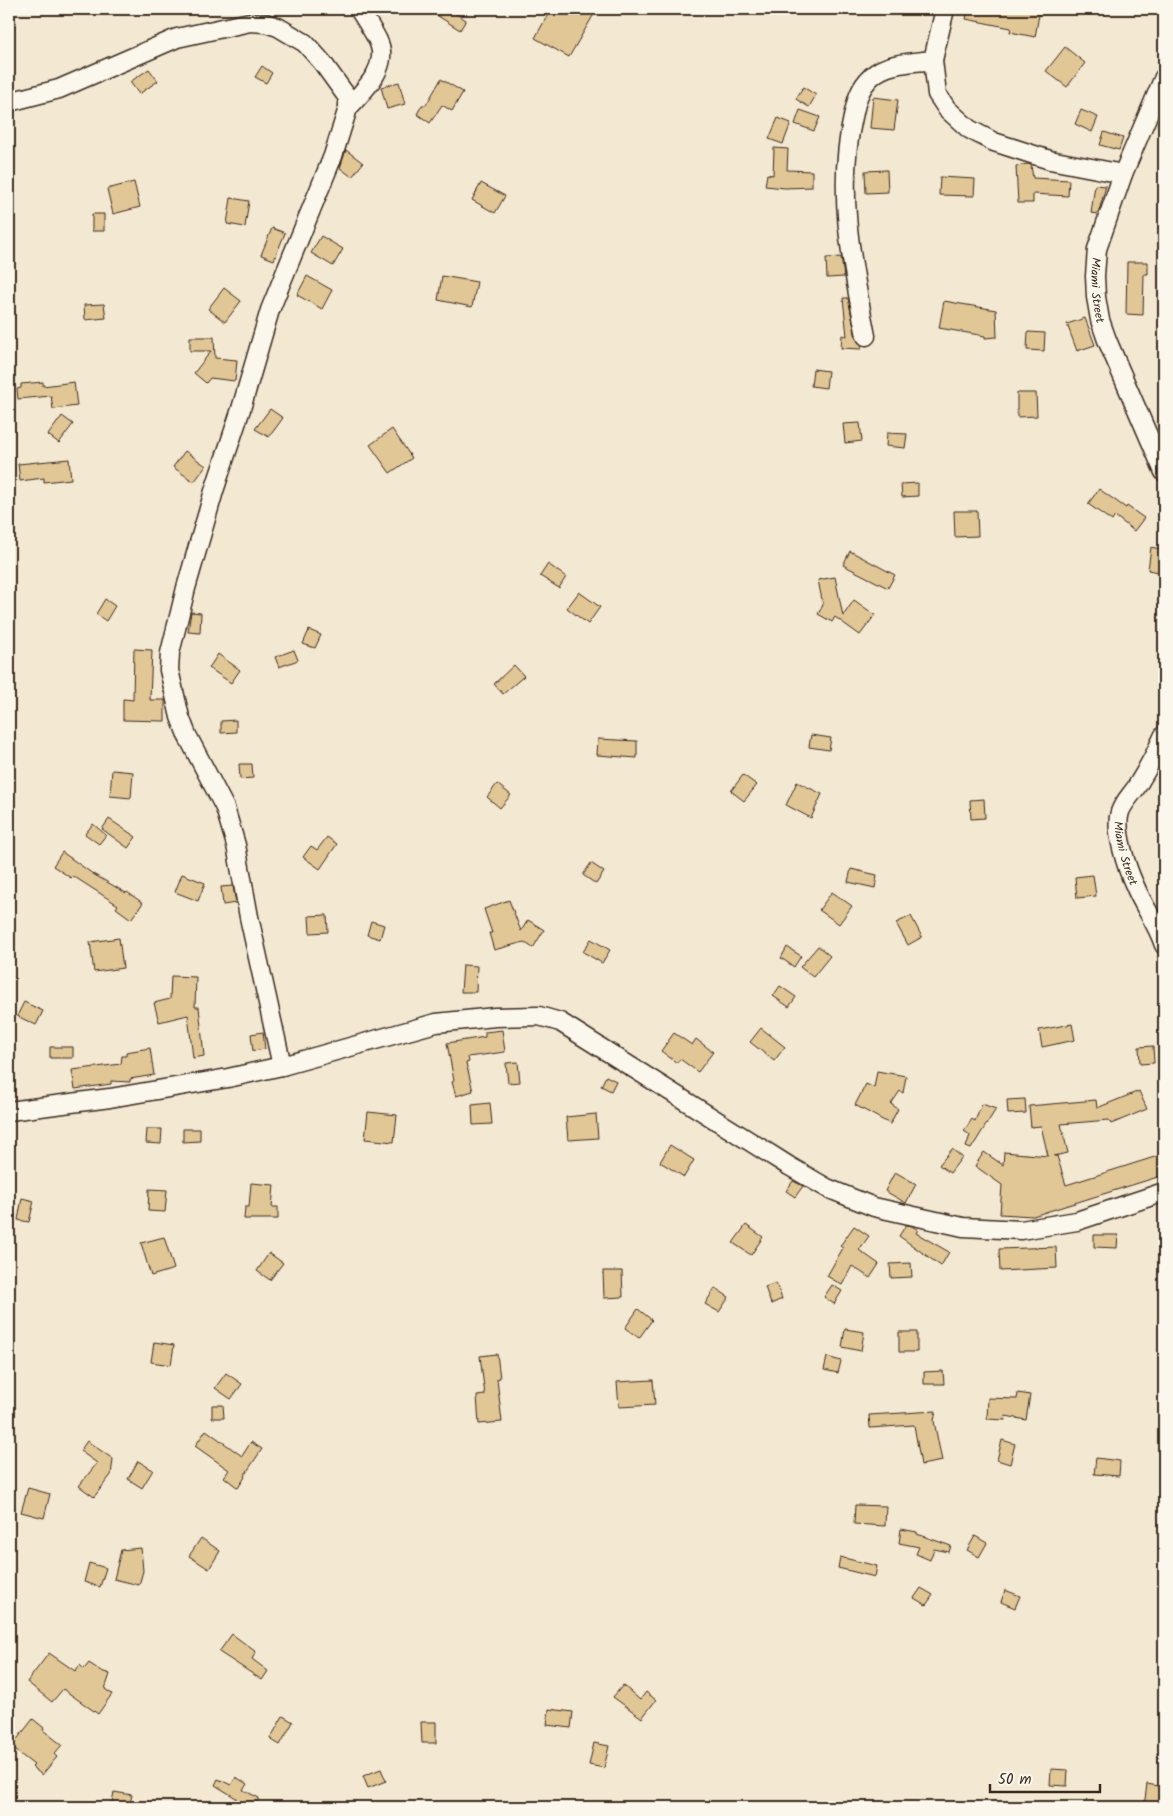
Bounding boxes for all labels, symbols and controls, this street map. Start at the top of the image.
street label: Miami Street [1085,257,1110,326]
street label: Miami Street [1109,821,1143,889]
scale bar [990,1761,1100,1793]
text: 50 m [998,1768,1032,1792]

